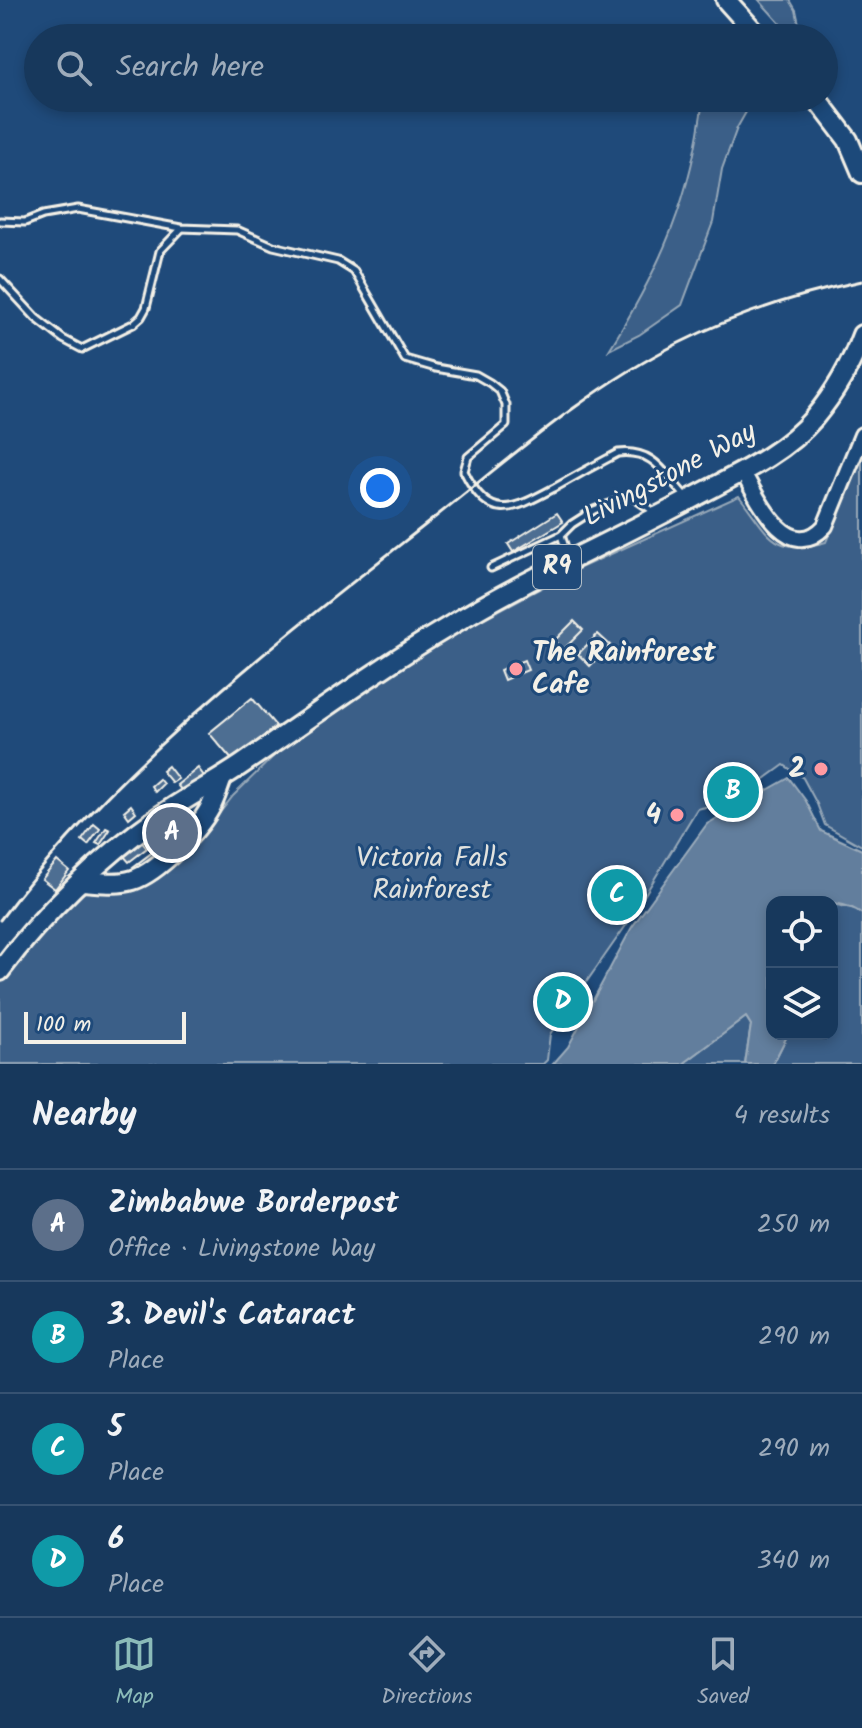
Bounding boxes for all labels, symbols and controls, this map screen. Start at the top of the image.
search box [24,24,838,112]
text: Search here [116,44,264,92]
icon: search [52,46,96,90]
street label: Livingstone Way [575,410,766,540]
your location [360,468,400,508]
road number: R9 [533,545,581,589]
place label: The Rainforest Cafe [532,631,716,708]
marker: The Rainforest Cafe [507,660,525,678]
place label: 2 [789,747,805,792]
marker: 2 [812,760,830,778]
pin: B [707,762,759,822]
place label: 4 [646,793,661,838]
pin: A [146,803,198,863]
marker: 4 [668,806,686,824]
park label: Victoria Falls Rainforest [356,836,508,913]
pin: C [591,865,643,925]
map controls [766,896,838,1040]
button: locate [766,896,838,968]
button: layers [766,968,838,1040]
pin: D [537,972,589,1032]
scale bar [24,1008,186,1044]
text: 100 m [36,1008,91,1043]
text: Nearby [32,1089,137,1143]
text: 4 results [734,1095,830,1137]
text: Zimbabwe Borderpost [108,1180,399,1228]
text: A [50,1204,66,1246]
text: 250 m [757,1204,830,1246]
text: Office · Livingstone Way [108,1228,375,1270]
text: 3. Devil's Cataract [108,1292,355,1340]
text: B [50,1316,66,1358]
text: 290 m [758,1316,830,1358]
text: Place [108,1340,164,1382]
text: 5 [108,1404,123,1452]
text: C [50,1428,66,1470]
text: 290 m [758,1428,830,1470]
text: Place [108,1452,164,1494]
text: 6 [108,1516,124,1564]
text: D [49,1540,67,1582]
text: 340 m [757,1540,830,1582]
text: Place [108,1564,164,1606]
tab: Map [112,1632,156,1715]
tab: Directions [381,1632,473,1715]
tab: Saved [697,1632,750,1715]

